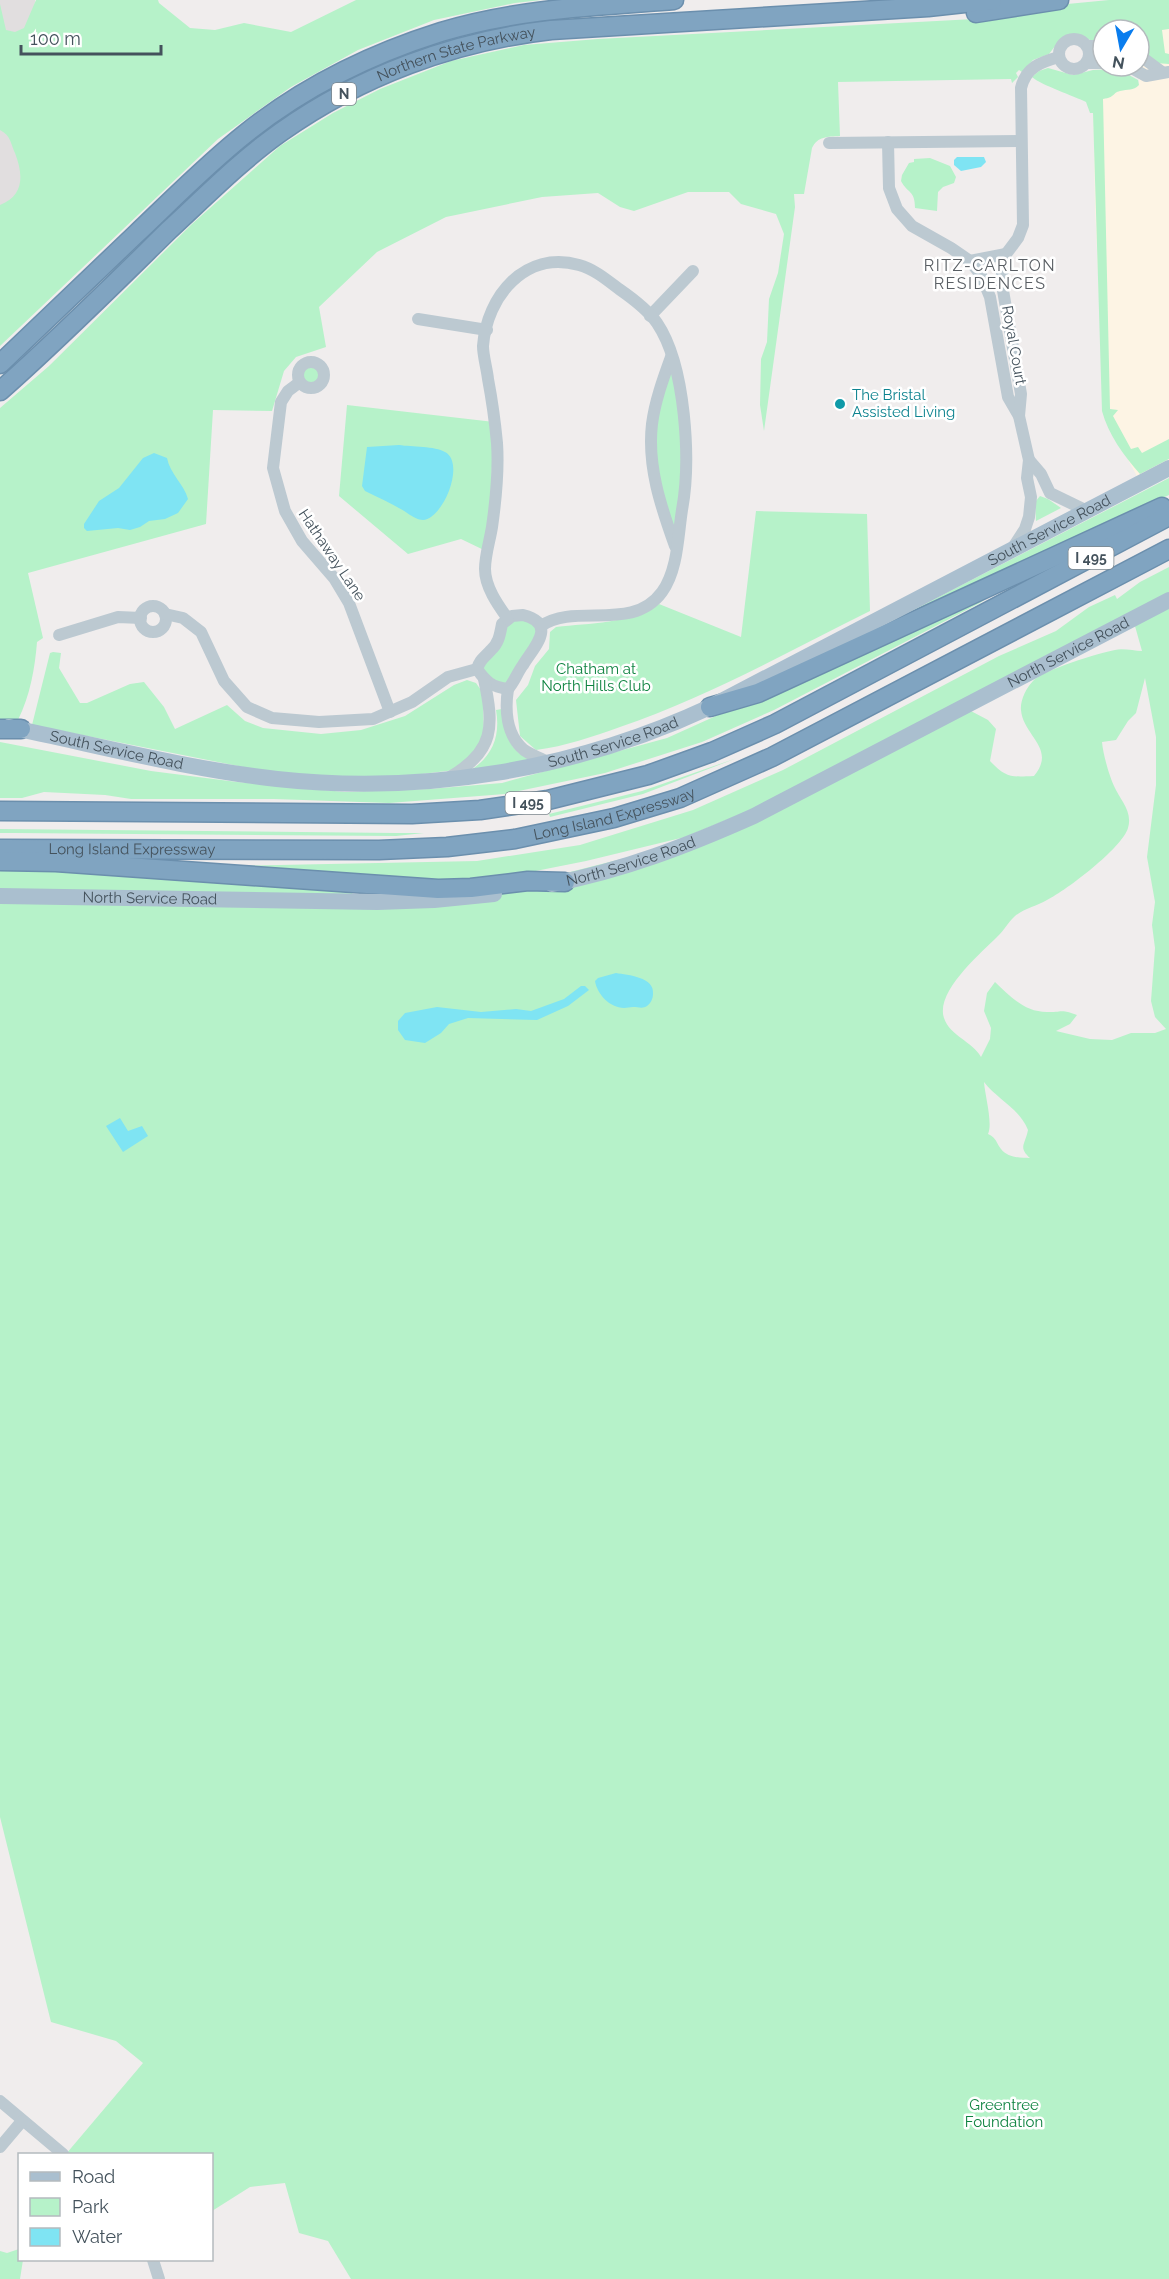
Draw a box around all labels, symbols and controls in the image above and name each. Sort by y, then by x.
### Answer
scale bar [21,18,160,56]
north arrow [1091,18,1151,78]
street label: Northern State Parkway [374,23,537,85]
text: 100 m [30,28,81,49]
text: N [1111,52,1126,73]
road number: N [332,83,356,105]
district label: RITZ-CARLTON RESIDENCES [924,256,1056,293]
street label: Royal Court [998,304,1030,386]
place label: The Bristal Assisted Living [852,386,955,421]
marker: The Bristal Assisted Living [833,397,847,411]
street label: South Service Road [985,491,1114,570]
street label: Hathaway Lane [295,506,369,604]
road number: I 495 [1068,547,1114,569]
street label: North Service Road [1004,613,1132,691]
park label: Chatham at North Hills Club [541,660,651,695]
street label: South Service Road [546,713,681,771]
street label: South Service Road [48,727,185,773]
street label: Long Island Expressway [532,783,698,844]
road number: I 495 [506,792,550,814]
street label: North Service Road [564,833,698,890]
street label: Long Island Expressway [49,840,215,859]
street label: North Service Road [83,888,217,908]
park label: Greentree Foundation [965,2096,1043,2131]
legend [18,2153,213,2261]
text: Road [72,2166,115,2187]
text: Park [72,2196,109,2217]
text: Water [72,2226,123,2247]

